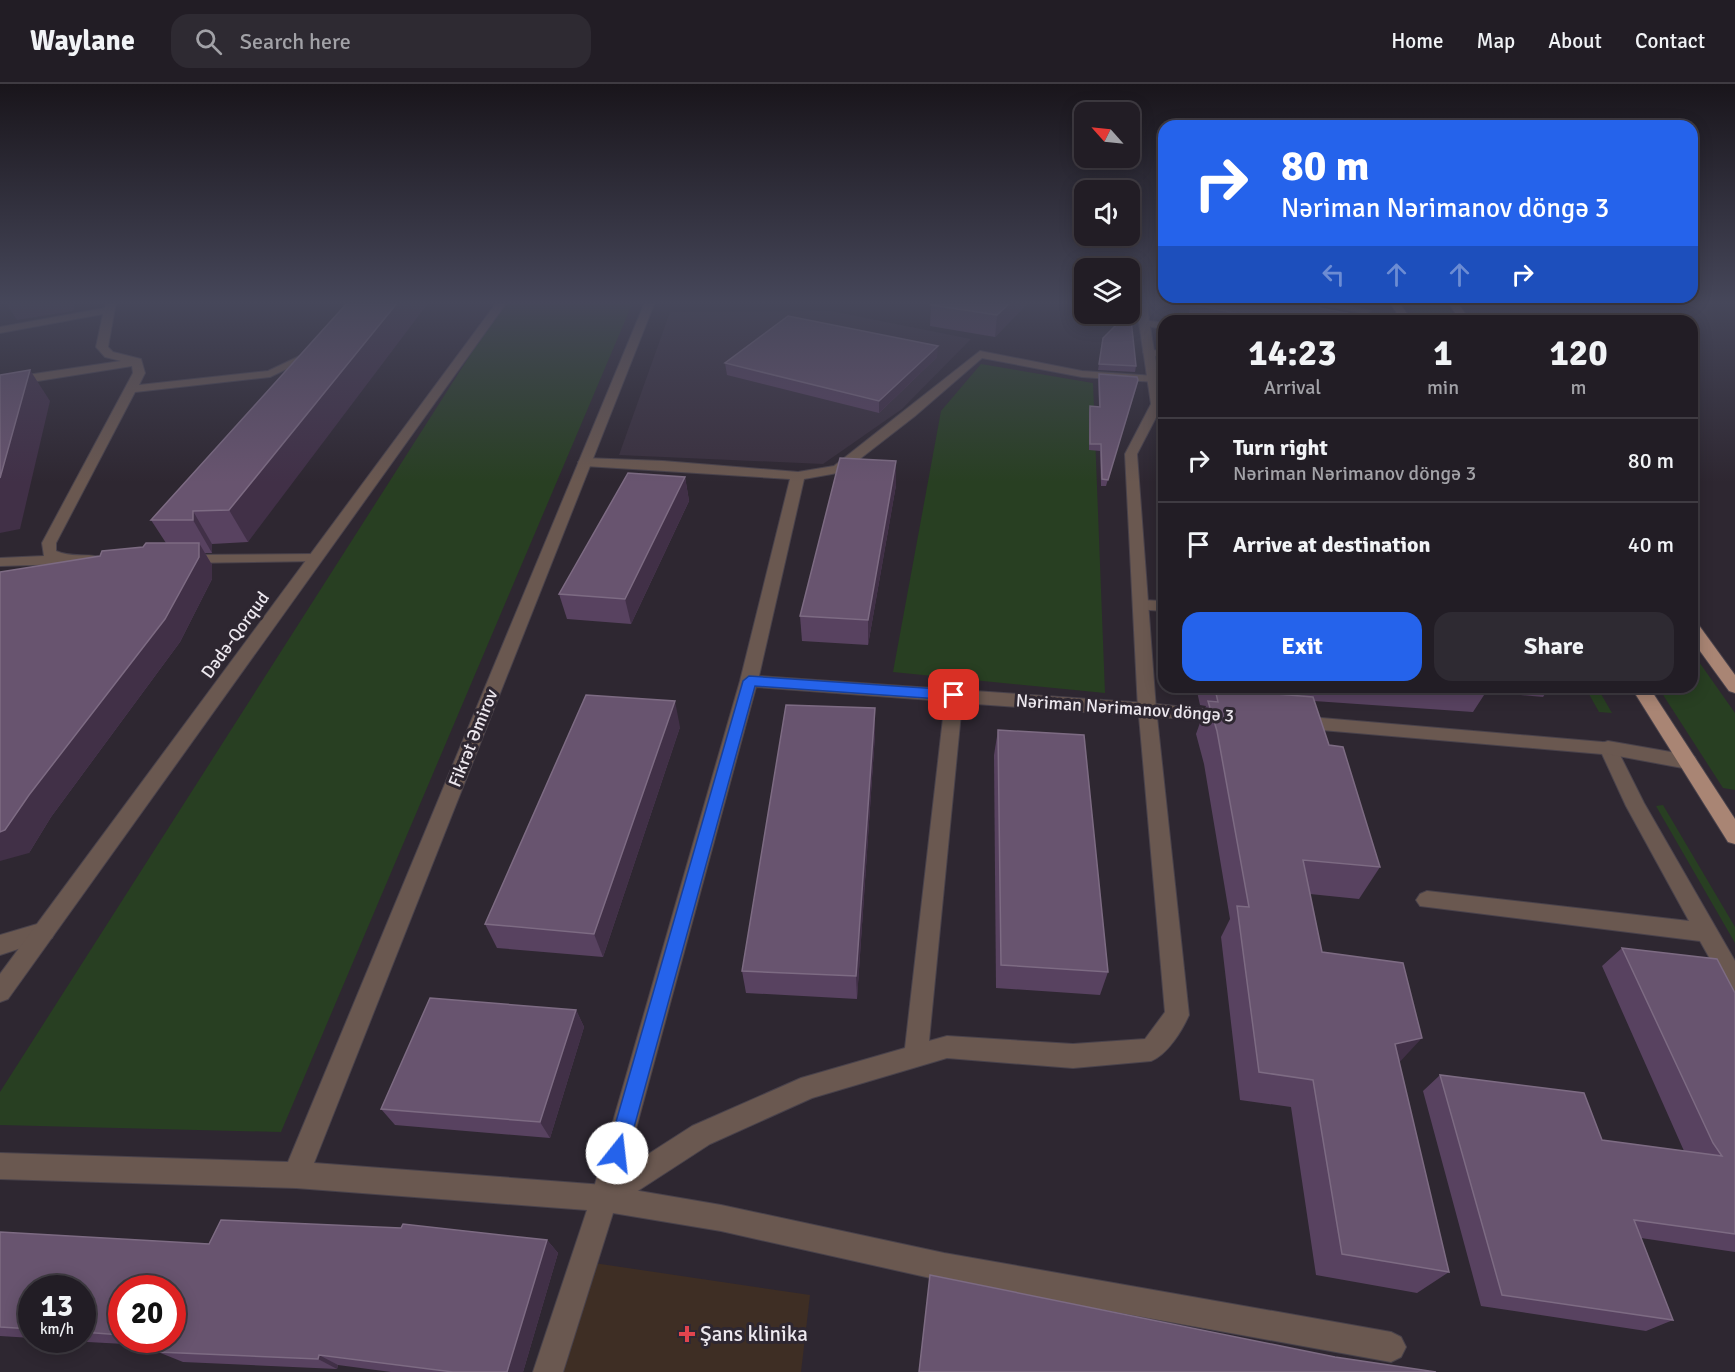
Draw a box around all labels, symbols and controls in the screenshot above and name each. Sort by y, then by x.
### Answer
search box [171,14,591,68]
text: Waylane [30,24,135,58]
icon: search [192,25,225,58]
text: Search here [240,28,351,55]
text: Home [1391,28,1444,54]
text: Map [1477,28,1515,54]
text: About [1548,28,1602,54]
text: Contact [1635,28,1705,54]
north arrow [1074,102,1140,168]
map controls [1074,102,1140,324]
text: 80 m [1281,141,1370,192]
icon: right [1182,144,1260,222]
button: sound [1074,180,1140,246]
text: Nəriman Nərimanov döngə 3 [1281,192,1609,225]
button: layers [1074,258,1140,324]
icon: left [1317,258,1350,291]
icon: ahead [1380,258,1413,291]
icon: ahead [1443,258,1476,291]
icon: right [1506,258,1539,291]
text: 14:23 [1248,331,1337,376]
text: 1 [1433,331,1453,376]
text: 120 [1549,331,1608,376]
text: Arrival [1264,375,1321,400]
text: min [1427,375,1459,400]
text: m [1571,375,1587,400]
text: Turn right [1233,434,1328,461]
icon: right [1182,444,1215,477]
text: 80 m [1628,447,1674,474]
text: Nəriman Nərimanov döngə 3 [1233,461,1476,486]
icon: arrive [1182,528,1215,561]
text: Arrive at destination [1233,531,1430,558]
text: 40 m [1628,531,1674,558]
street label: Dədə-Qorqud [196,587,274,683]
button: Exit [1182,612,1422,681]
button: Share [1434,612,1674,681]
pin [928,669,979,720]
icon: arrive [937,678,970,711]
street label: Fikrət Əmirov [443,685,503,790]
street label: Nəriman Nərimanov döngə 3 [1015,689,1235,727]
position arrow [585,1121,649,1185]
speed limit sign: 20 [108,1275,186,1353]
text: 13 [41,1288,73,1325]
text: km/h [40,1320,74,1338]
place label: Şans klinika [700,1321,808,1347]
marker: Şans klinika [678,1325,696,1343]

